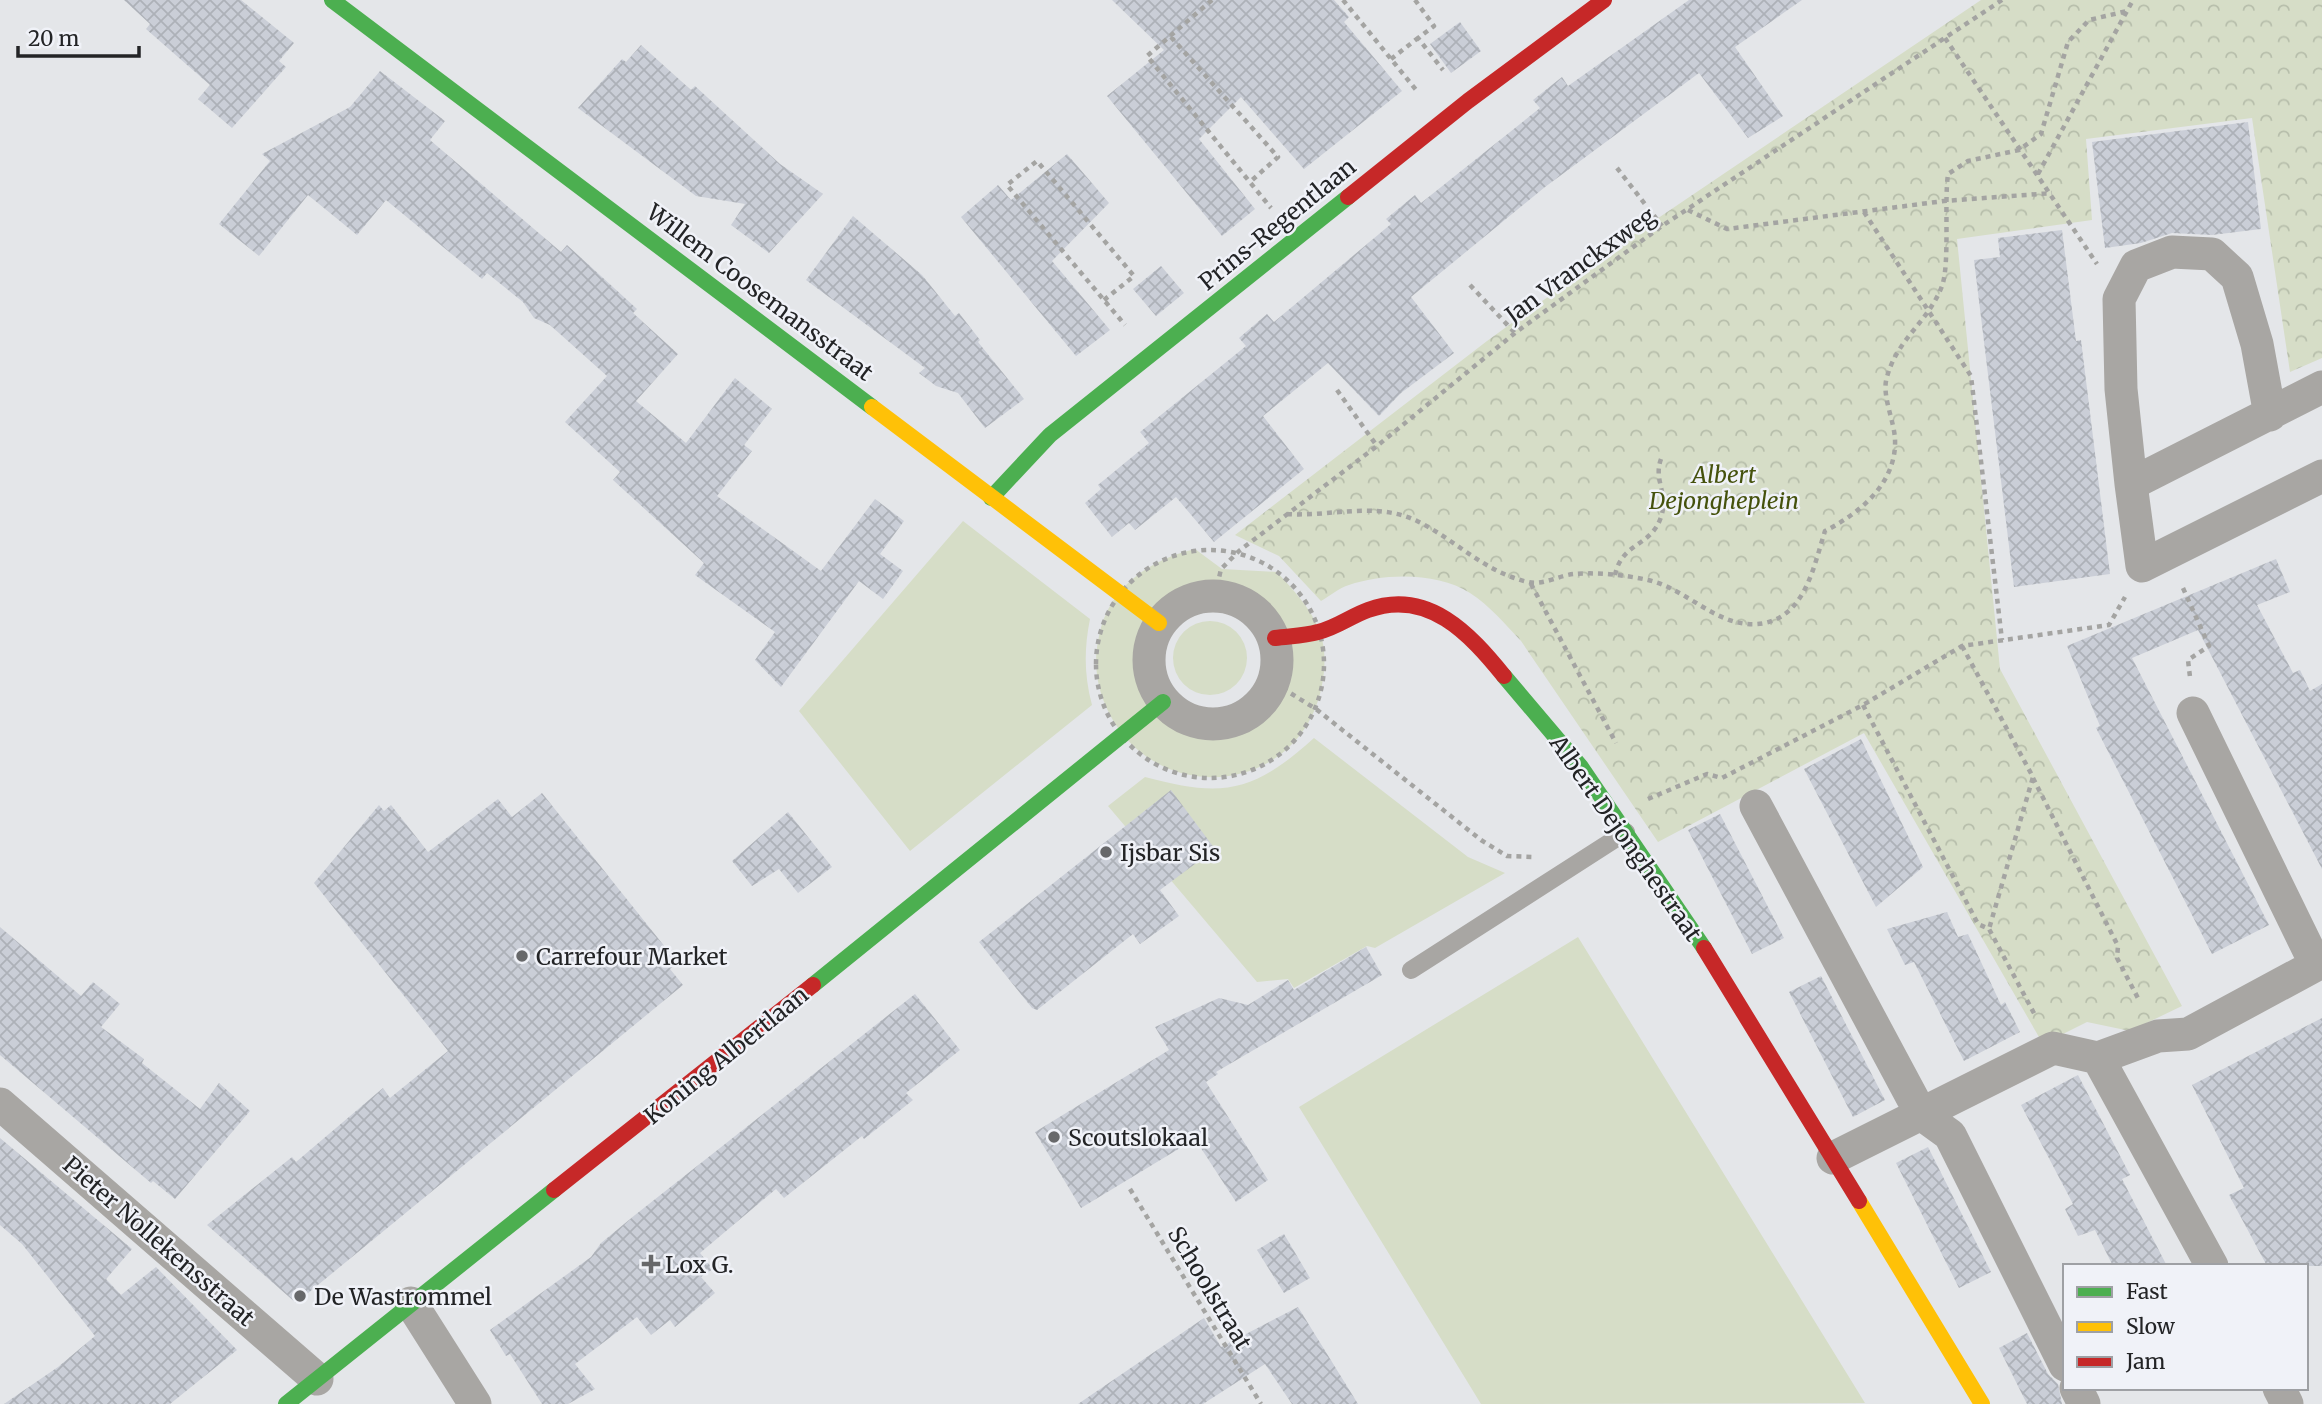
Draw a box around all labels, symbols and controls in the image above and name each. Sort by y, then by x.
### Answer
scale bar [18,14,138,58]
text: 20 m [28,25,80,52]
street label: Prins-Regentlaan [1193,152,1361,296]
street label: Willem Coosemansstraat [640,197,879,387]
street label: Jan Vranckxweg [1498,201,1661,330]
park label: Albert Dejongheplein [1648,460,1799,515]
street label: Albert Dejonghestraat [1543,729,1708,947]
place label: Ijsbar Sis [1120,838,1220,867]
marker: Ijsbar Sis [1098,844,1114,860]
place label: Carrefour Market [536,942,728,971]
marker: Carrefour Market [514,948,530,964]
street label: Koning Albertlaan [638,980,814,1130]
place label: Scoutslokaal [1068,1123,1208,1152]
marker: Scoutslokaal [1046,1129,1062,1145]
street label: Pieter Nollekensstraat [57,1150,261,1332]
street label: Schoolstraat [1162,1221,1258,1355]
place label: Lox G. [665,1250,734,1279]
marker: Lox G. [643,1256,659,1272]
legend [2063,1264,2308,1390]
text: Fast [2126,1278,2168,1305]
place label: De Wastrommel [314,1282,492,1311]
marker: De Wastrommel [292,1288,308,1304]
text: Slow [2126,1313,2175,1340]
text: Jam [2125,1348,2165,1375]

